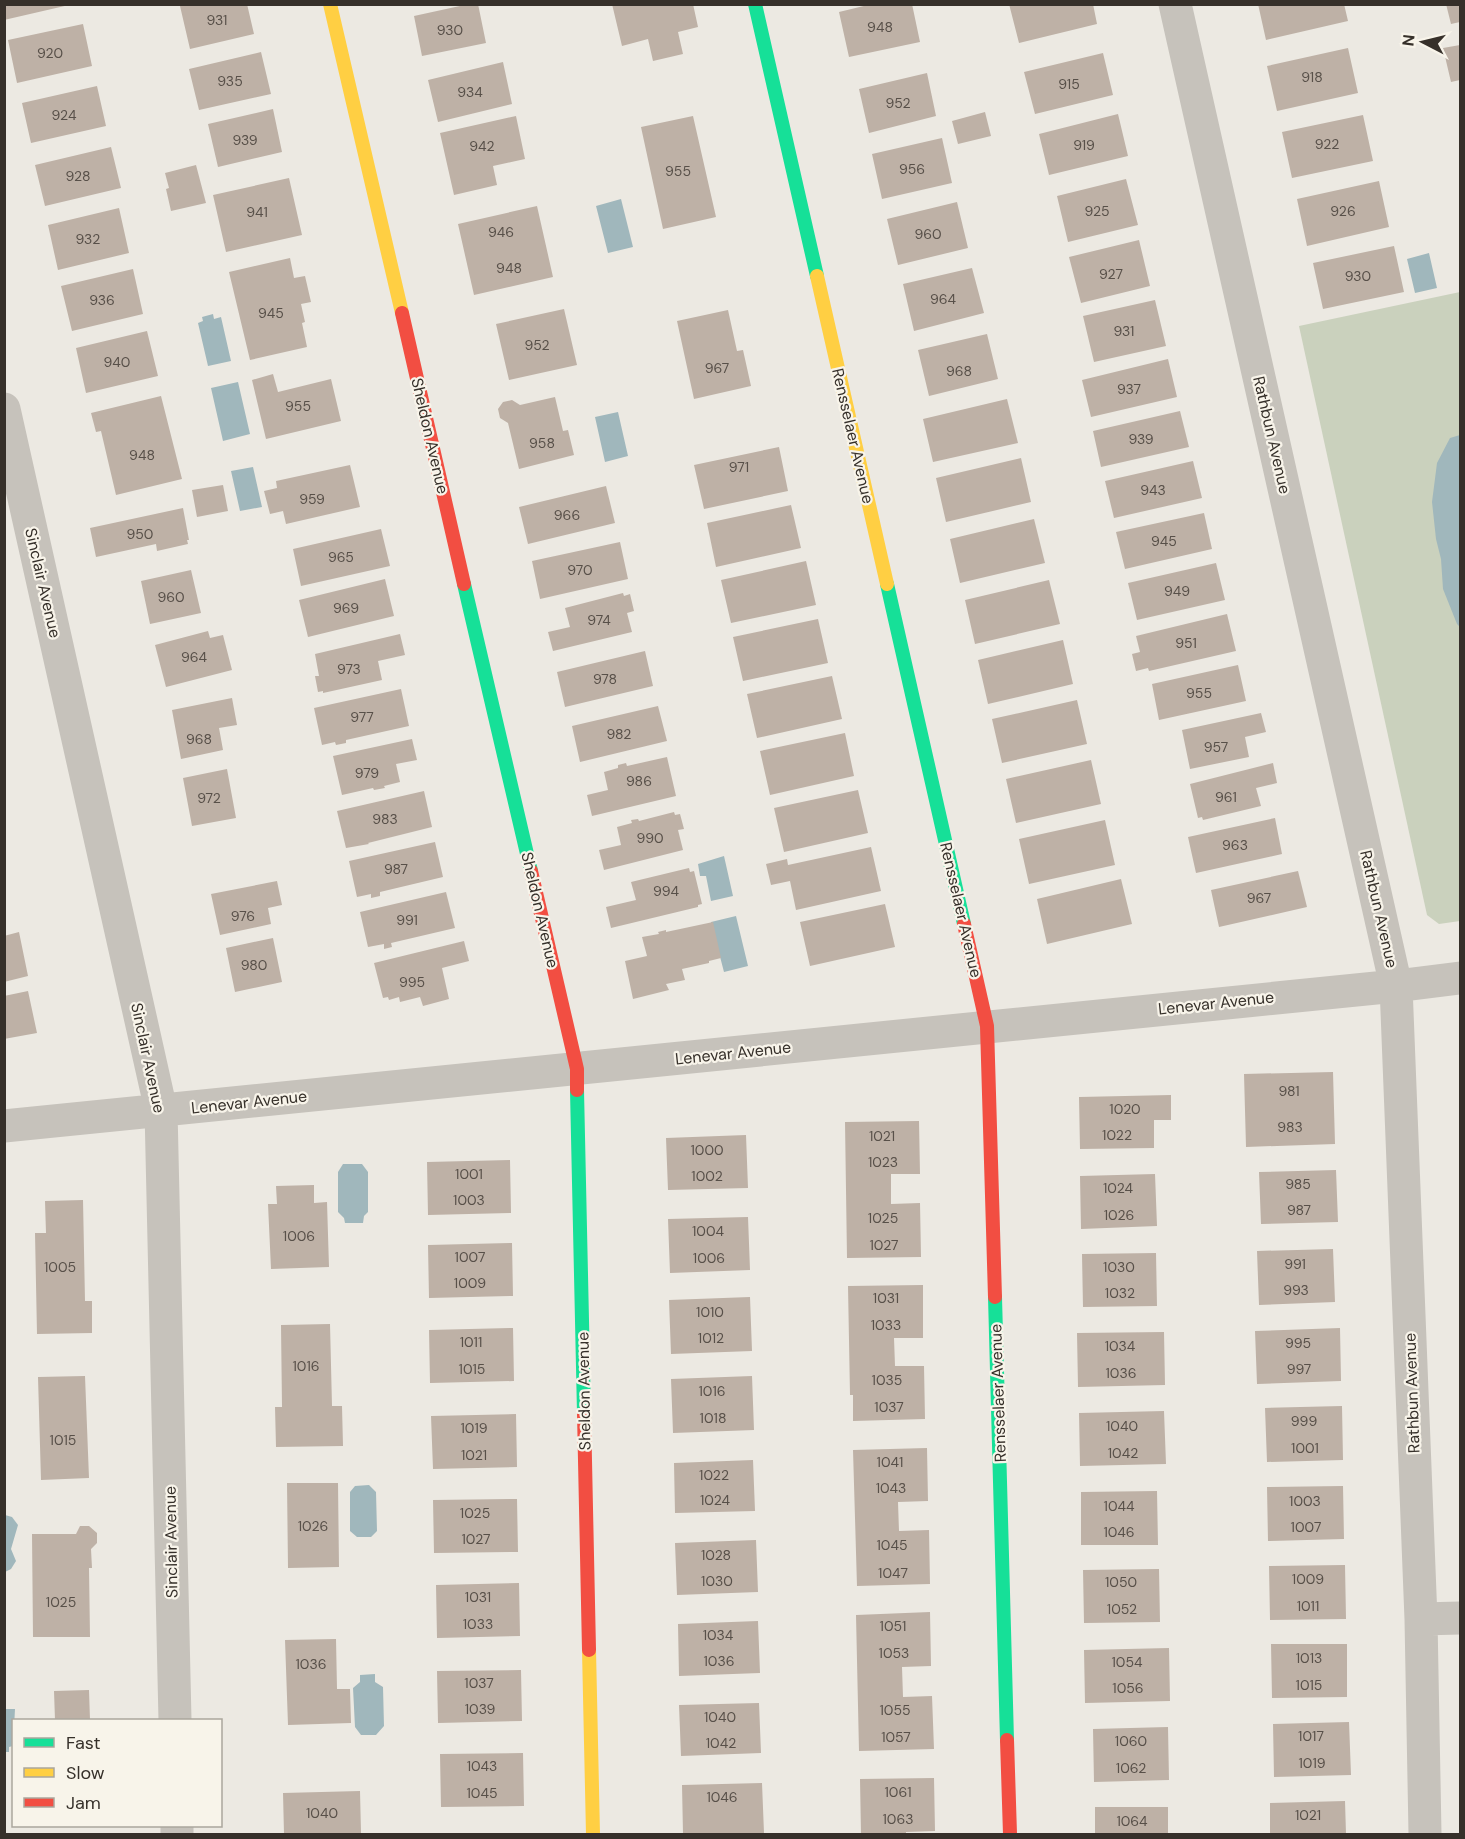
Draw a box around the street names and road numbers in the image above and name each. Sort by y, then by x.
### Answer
street label: Rensselaer Avenue [827,366,879,506]
street label: Rathbun Avenue [1248,374,1296,496]
street label: Sheldon Avenue [406,376,454,496]
street label: Sinclair Avenue [20,526,66,640]
street label: Rensselaer Avenue [935,840,987,980]
street label: Rathbun Avenue [1355,848,1403,970]
street label: Sheldon Avenue [516,850,564,970]
street label: Lenevar Avenue [1157,986,1275,1020]
street label: Sinclair Avenue [126,1001,170,1115]
street label: Lenevar Avenue [674,1036,792,1070]
street label: Lenevar Avenue [190,1085,308,1119]
street label: Rensselaer Avenue [985,1323,1011,1463]
street label: Sheldon Avenue [572,1332,596,1450]
street label: Rathbun Avenue [1399,1333,1425,1453]
street label: Sinclair Avenue [160,1486,182,1598]

